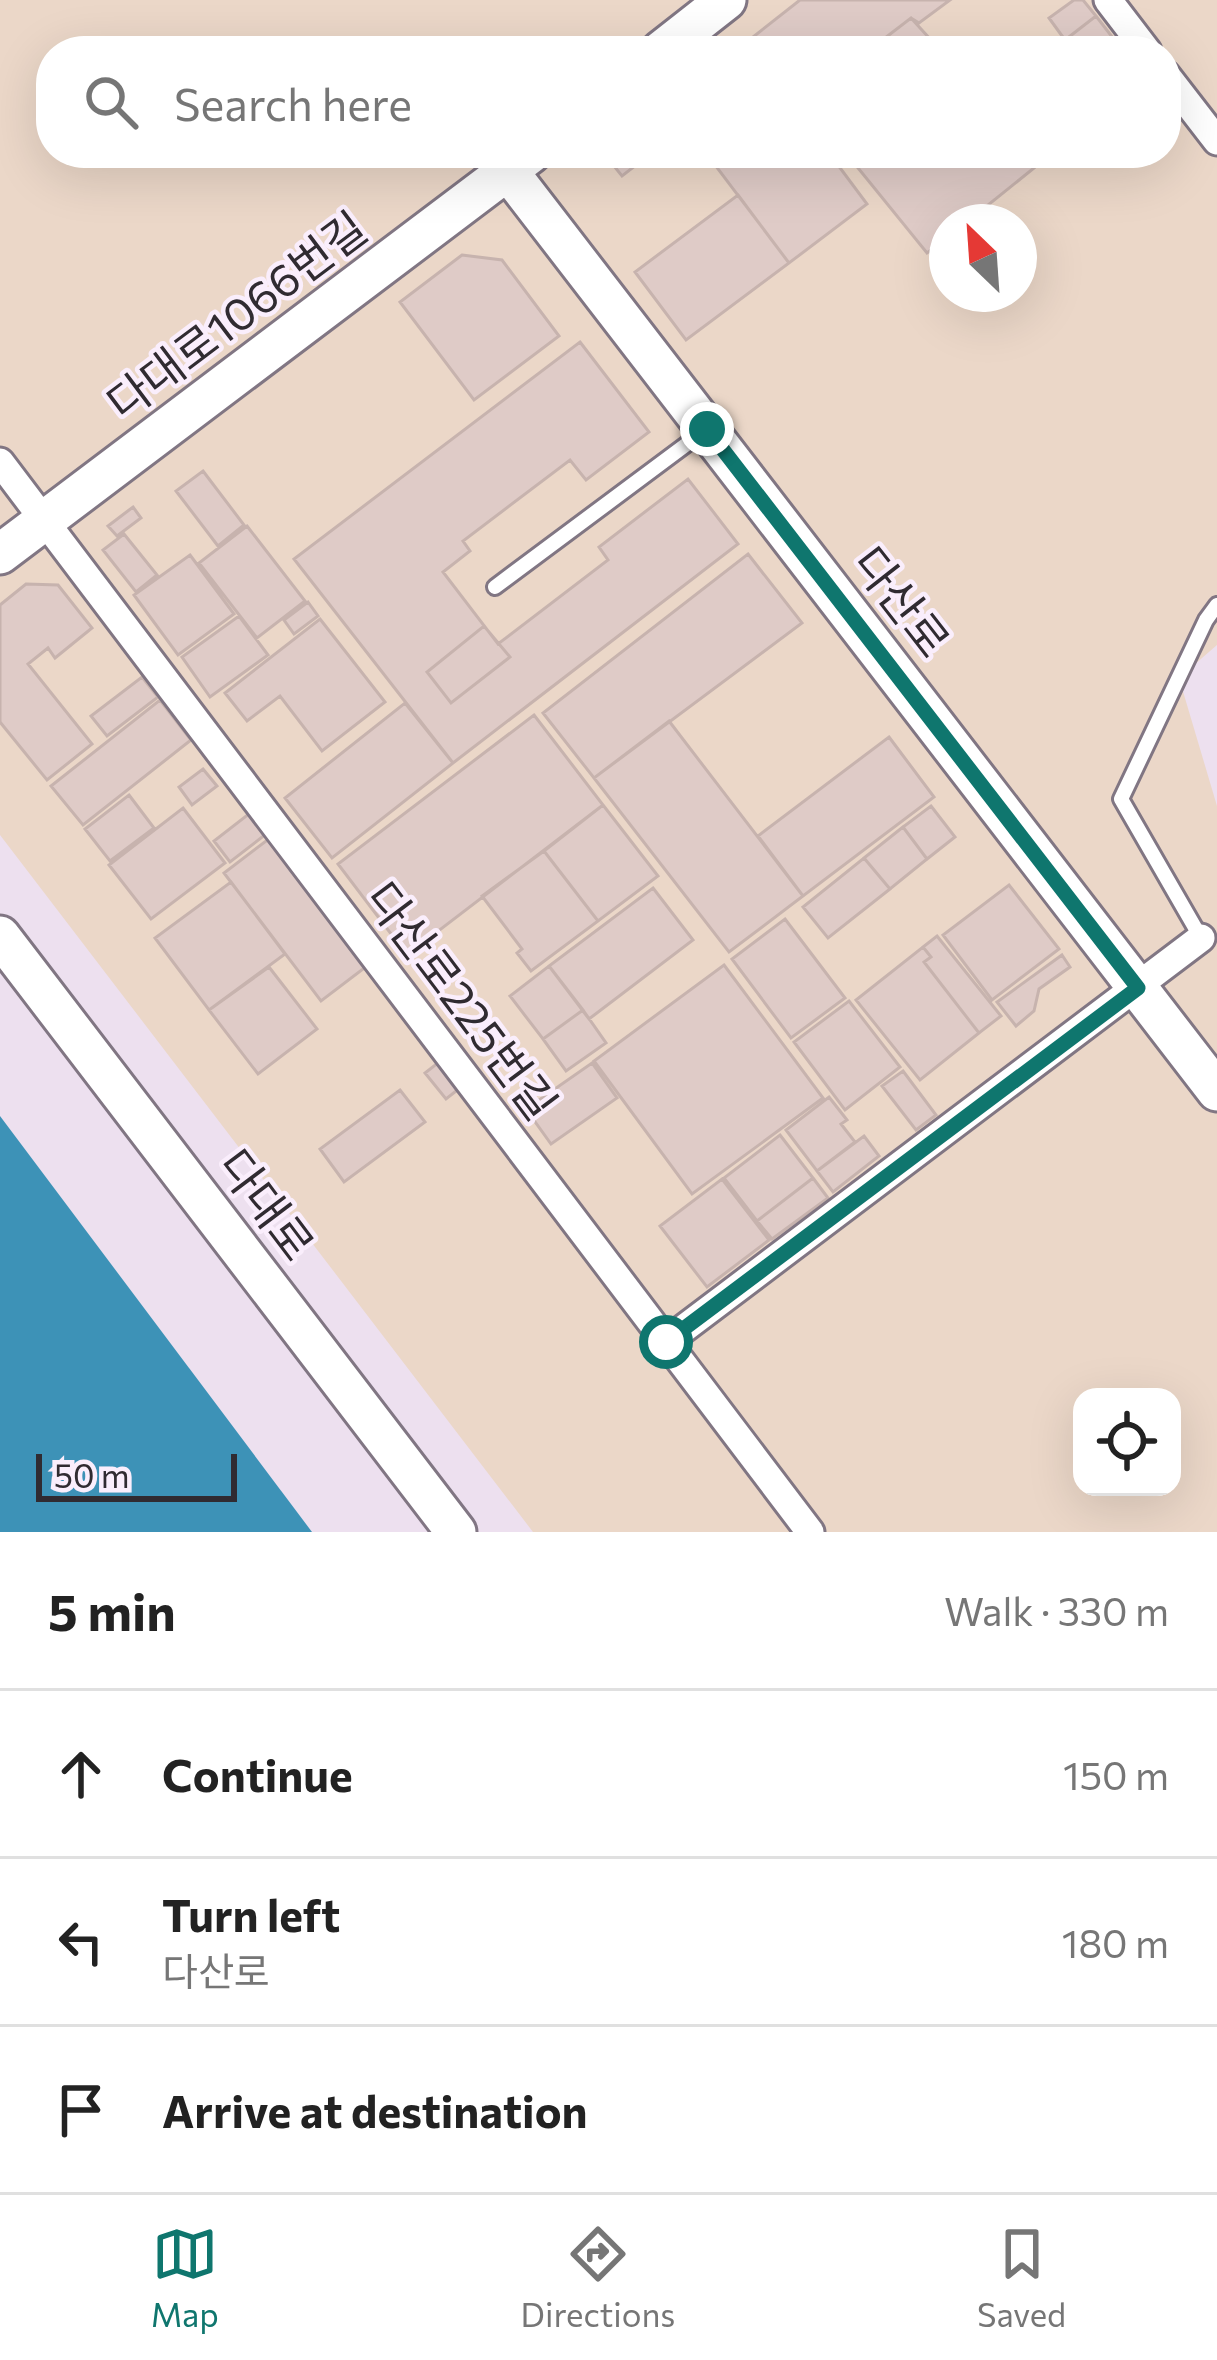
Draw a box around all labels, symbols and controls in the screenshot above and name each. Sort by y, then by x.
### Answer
search box [36,36,1181,168]
icon: search [78,69,144,135]
text: Search here [174,75,412,130]
street label: 다대로1066번길 [95,199,376,429]
north arrow [929,204,1037,312]
route end [680,402,734,456]
street label: 다산로 [843,535,963,666]
street label: 다산로225번길 [356,870,570,1129]
street label: 다대로 [209,1137,327,1270]
route start [639,1315,693,1369]
map controls [1073,1388,1181,1496]
button: locate [1073,1388,1181,1496]
scale bar [36,1448,237,1501]
text: 50 m [54,1454,130,1495]
text: 5 min [48,1579,176,1642]
text: Walk · 330 m [944,1586,1169,1634]
icon: ahead [48,1741,114,1807]
text: Continue [162,1746,353,1801]
text: 150 m [1063,1750,1169,1798]
text: Turn left [162,1886,340,1941]
icon: left [48,1909,114,1975]
text: 180 m [1062,1918,1169,1966]
text: 다산로 [162,1946,270,1994]
icon: arrive [48,2077,114,2143]
text: Arrive at destination [162,2082,588,2137]
tab: Map [151,2221,219,2334]
tab: Directions [521,2221,675,2334]
tab: Saved [977,2221,1066,2334]

